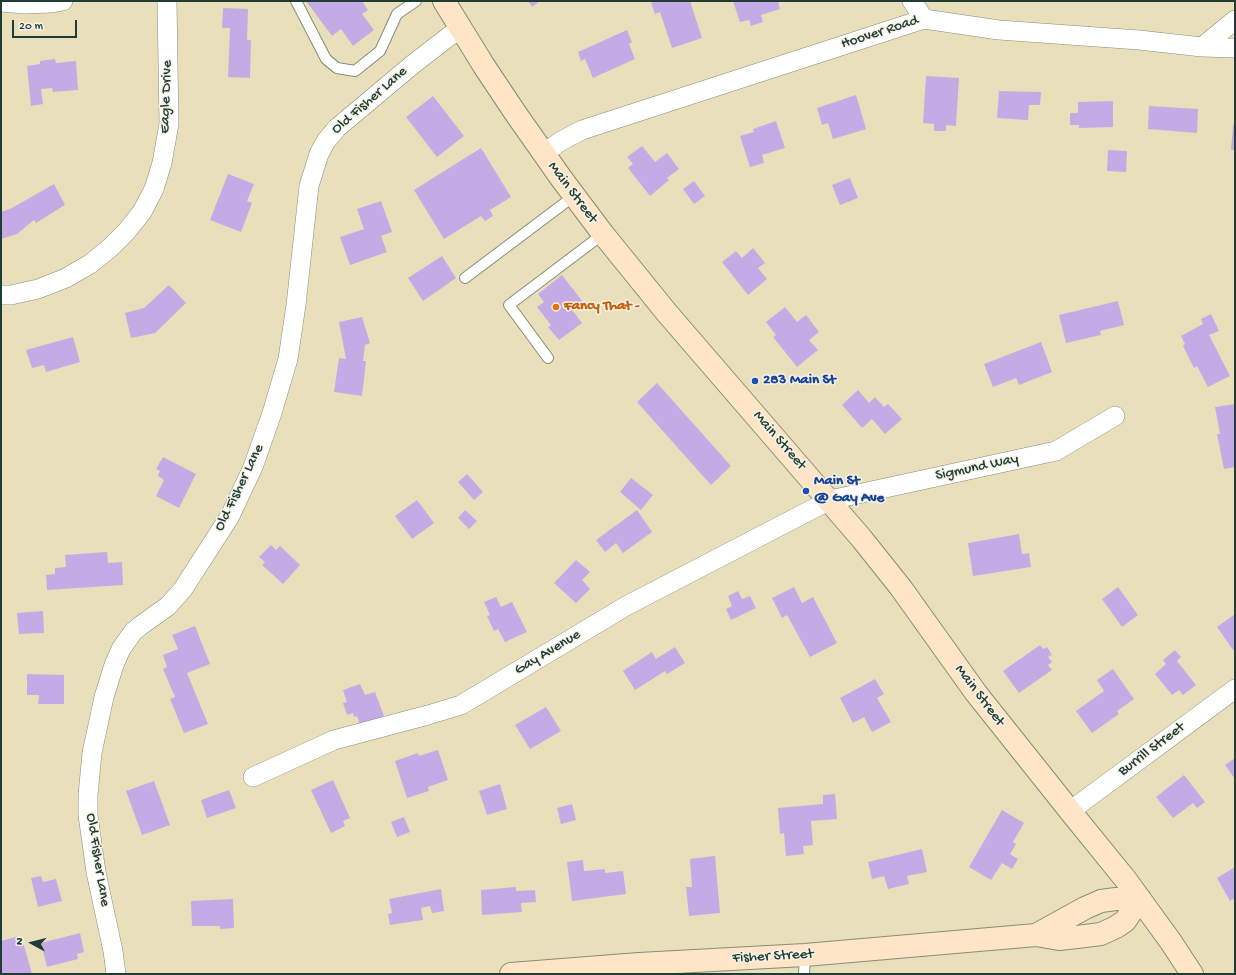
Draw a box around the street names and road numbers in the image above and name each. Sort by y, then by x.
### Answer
street label: Hoover Road [839,12,921,54]
street label: Eagle Drive [157,60,177,134]
street label: Old Fisher Lane [328,63,412,139]
street label: Main Street [543,159,601,227]
street label: Main Street [748,408,810,474]
street label: Old Fisher Lane [211,442,269,534]
street label: Sigmund Way [934,450,1020,486]
street label: Gay Avenue [512,626,584,680]
street label: Main Street [950,662,1008,730]
street label: Burrill Street [1115,719,1189,781]
street label: Old Fisher Lane [81,812,113,908]
street label: Fisher Street [732,946,814,968]

